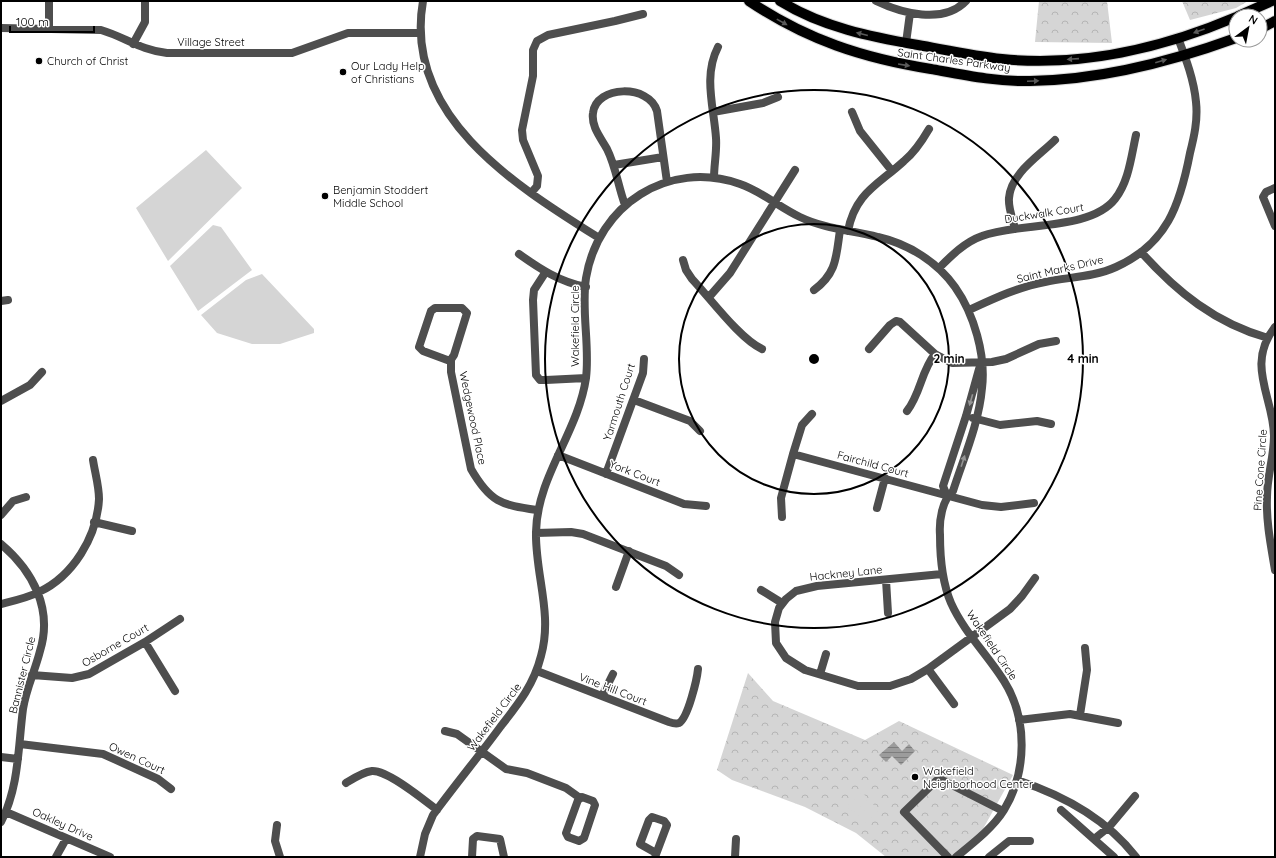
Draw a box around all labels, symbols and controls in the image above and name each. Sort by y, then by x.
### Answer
scale bar [10,8,94,34]
north arrow [1228,8,1268,48]
text: N [1246,11,1260,28]
text: 100 m [16,14,49,29]
one-way arrow [776,18,788,25]
one-way arrow [1193,28,1205,34]
one-way arrow [855,30,868,36]
street label: Village Street [177,35,245,49]
street label: Saint Charles Parkway [897,45,1011,75]
place label: Church of Christ [47,54,128,68]
marker: Church of Christ [34,56,44,66]
one-way arrow [1066,56,1079,62]
one-way arrow [1155,58,1167,64]
place label: Our Lady Help of Christians [351,59,425,86]
one-way arrow [898,62,910,68]
marker: Our Lady Help of Christians [338,67,348,77]
one-way arrow [1027,78,1040,84]
place label: Benjamin Stoddert Middle School [333,183,428,210]
marker: Benjamin Stoddert Middle School [320,191,330,201]
street label: Duckwalk Court [1003,200,1085,226]
street label: Saint Marks Drive [1015,252,1105,286]
street label: Wakefield Circle [568,285,582,367]
text: 2 min [933,351,965,366]
text: 4 min [1067,351,1099,366]
centre of rings [807,352,821,366]
street label: Yarmouth Court [600,361,638,443]
street label: Wedgewood Place [456,370,490,466]
one-way arrow [968,394,974,406]
street label: Pine Cone Circle [1250,429,1270,511]
street label: Fairchild Court [836,448,911,480]
one-way arrow [960,455,966,467]
street label: York Court [608,457,663,489]
street label: Hackney Lane [809,562,883,584]
street label: Wakefield Circle [963,607,1021,683]
street label: Osborne Court [79,620,151,670]
street label: Bannister Circle [6,635,38,715]
street label: Vine Hill Court [577,670,649,708]
street label: Wakefield Circle [464,680,524,754]
street label: Owen Court [107,739,168,777]
place label: Wakefield Neighborhood Center [923,764,1034,791]
marker: Wakefield Neighborhood Center [910,772,920,782]
street label: Oakley Drive [30,804,96,844]

